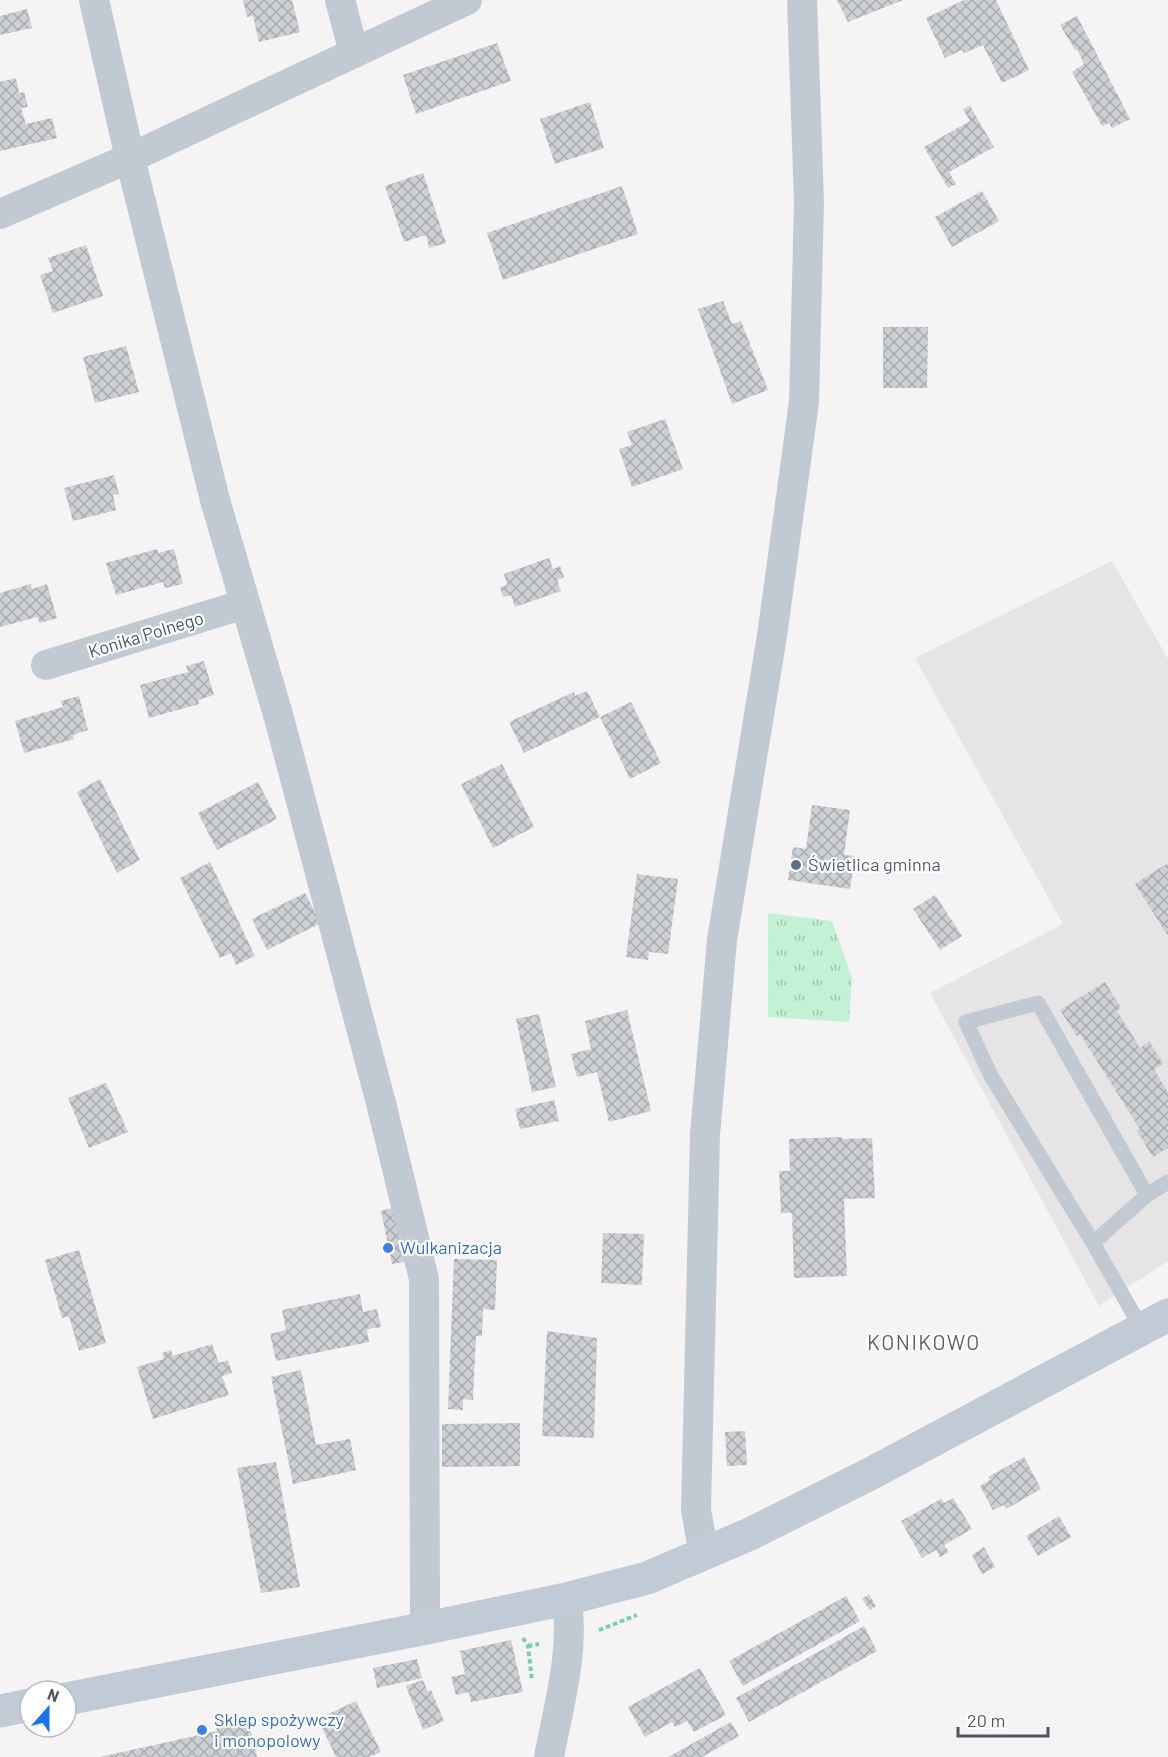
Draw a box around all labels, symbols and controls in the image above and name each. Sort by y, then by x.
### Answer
street label: Konika Polnego [85,606,206,662]
place label: Świetlica gminna [808,853,941,875]
marker: Świetlica gminna [789,858,803,872]
place label: Wulkanizacja [400,1236,502,1258]
marker: Wulkanizacja [381,1241,395,1255]
district label: KONIKOWO [867,1329,981,1354]
north arrow [18,1679,78,1739]
text: N [45,1684,62,1705]
scale bar [958,1700,1048,1738]
place label: Sklep spożywczy i monopolowy [214,1708,344,1751]
text: 20 m [967,1709,1005,1731]
marker: Sklep spożywczy i monopolowy [195,1723,209,1737]

